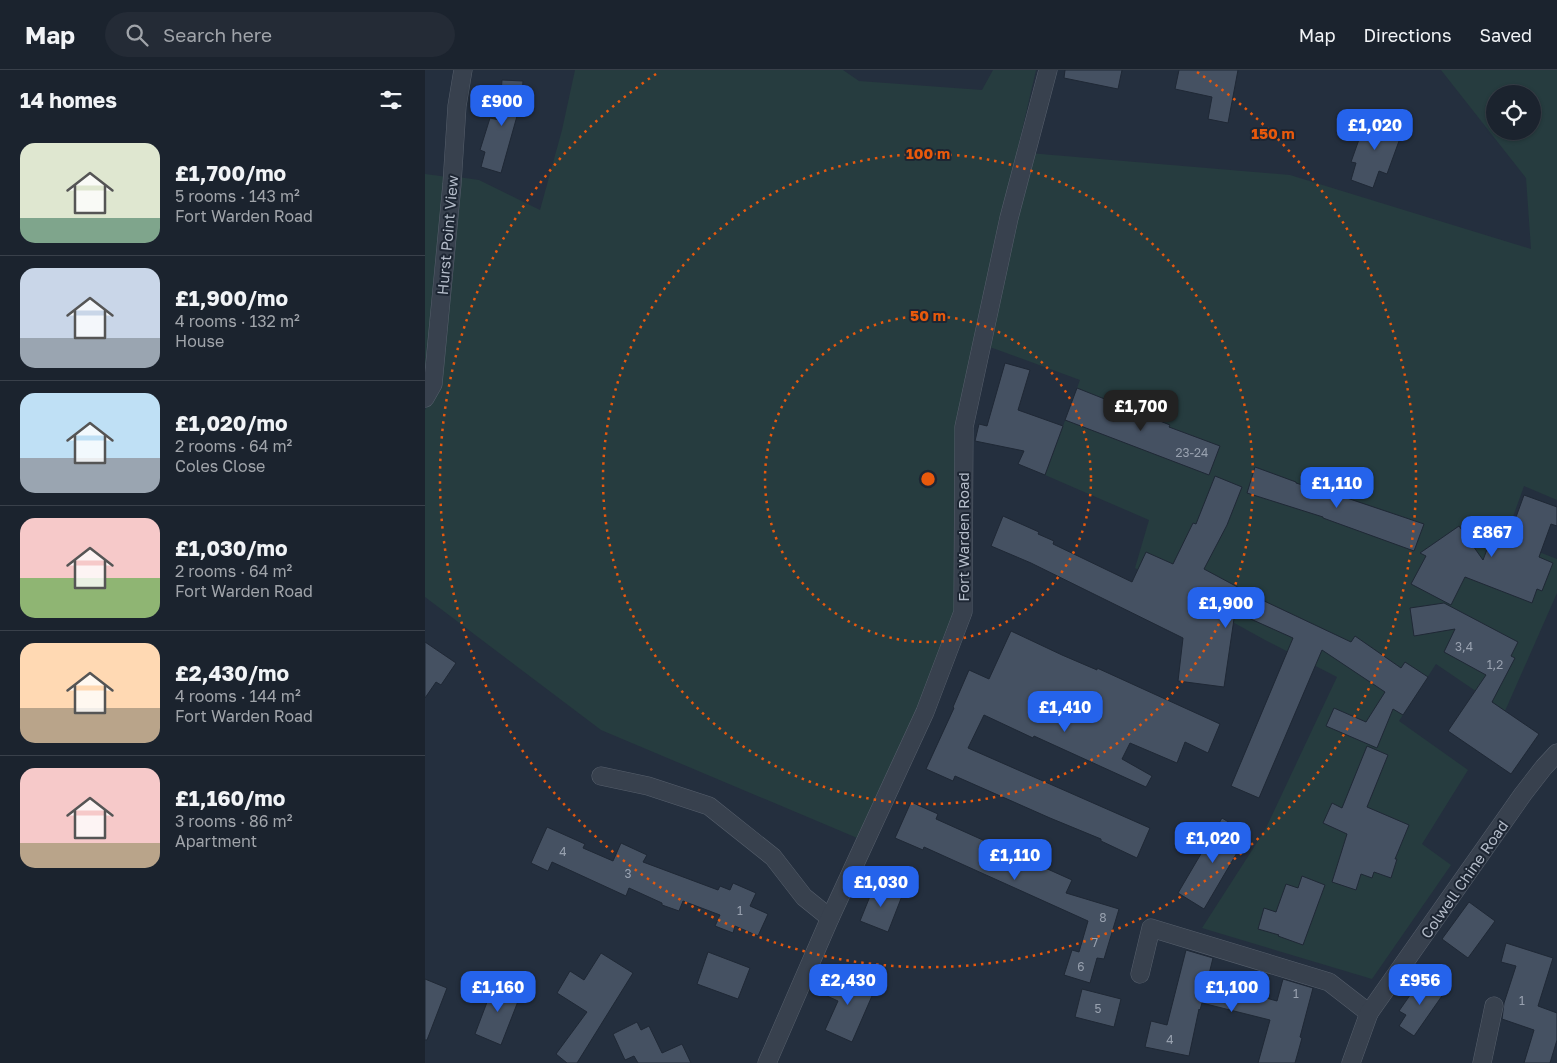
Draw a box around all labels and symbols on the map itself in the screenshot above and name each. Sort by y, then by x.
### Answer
pin: £900 [472,85,532,127]
pin: £1,020 [1334,108,1416,151]
text: 150 m [1251,124,1295,142]
text: 100 m [906,144,950,162]
street label: Hurst Point View [433,174,461,296]
text: 50 m [910,306,946,324]
pin: £1,700 [1100,390,1182,432]
house number: 23-24 [1176,445,1208,460]
pin: £1,110 [1296,466,1378,509]
centre of rings [919,470,937,488]
street label: Fort Warden Road [954,472,972,602]
pin: £867 [1462,516,1522,558]
pin: £1,900 [1185,586,1267,629]
house number: 3,4 [1455,639,1473,654]
house number: 1,2 [1487,657,1503,672]
pin: £1,410 [1024,690,1106,733]
street label: Colwell Chine Road [1417,817,1511,941]
pin: £1,020 [1172,822,1254,864]
pin: £1,110 [974,838,1056,881]
house number: 4 [559,844,567,859]
house number: 3 [624,866,632,881]
pin: £1,030 [840,866,922,908]
house number: 1 [737,903,743,918]
house number: 8 [1099,910,1107,925]
house number: 7 [1092,935,1098,950]
house number: 6 [1077,959,1085,974]
pin: £2,430 [807,964,889,1006]
pin: £956 [1390,964,1450,1006]
pin: £1,160 [457,970,539,1013]
pin: £1,100 [1191,970,1273,1013]
house number: 1 [1293,986,1299,1001]
house number: 1 [1519,993,1525,1008]
house number: 5 [1095,1001,1102,1016]
house number: 4 [1166,1032,1174,1047]

